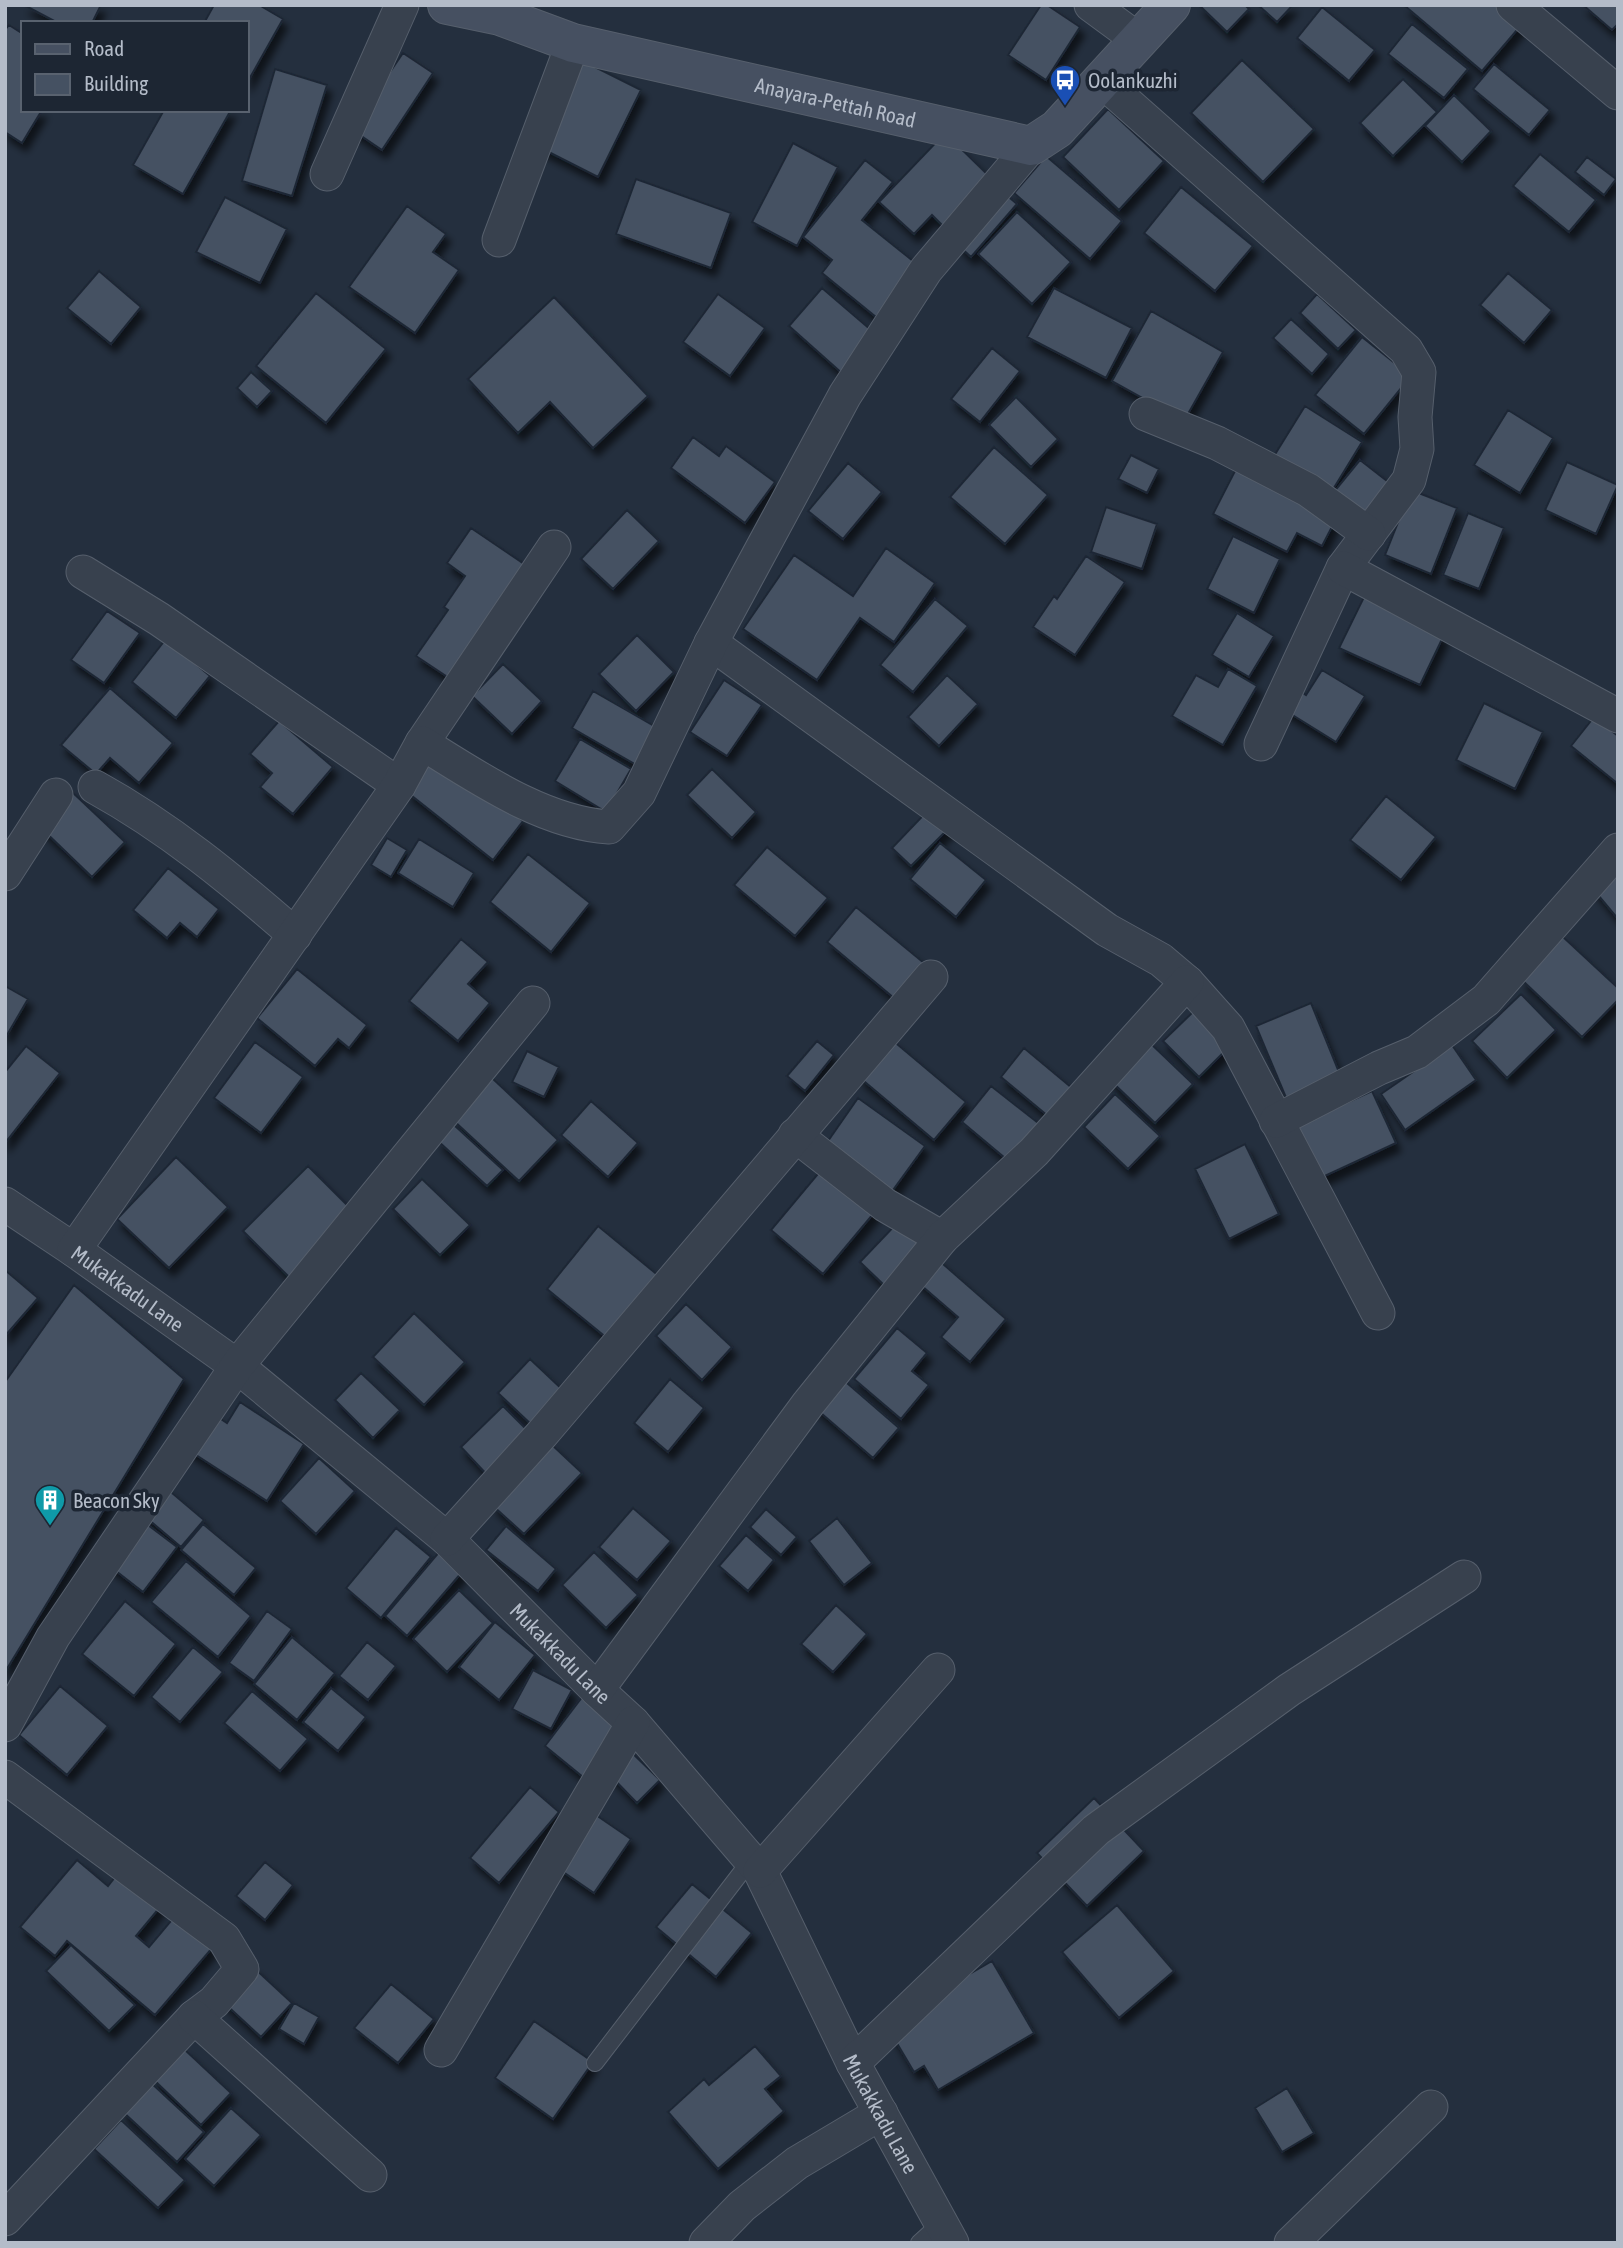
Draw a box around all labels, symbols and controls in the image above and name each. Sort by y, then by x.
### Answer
legend [21,21,248,112]
text: Road [84,36,124,60]
bus stop icon: Oolankuzhi [1048,63,1082,107]
place label: Oolankuzhi [1088,68,1178,92]
text: Building [84,71,148,95]
street label: Anayara-Pettah Road [753,72,918,132]
street label: Mukakkadu Lane [67,1240,189,1336]
building icon: Beacon Sky [33,1483,67,1527]
place label: Beacon Sky [73,1488,160,1512]
street label: Mukakkadu Lane [505,1598,616,1708]
street label: Mukakkadu Lane [839,2050,923,2177]

